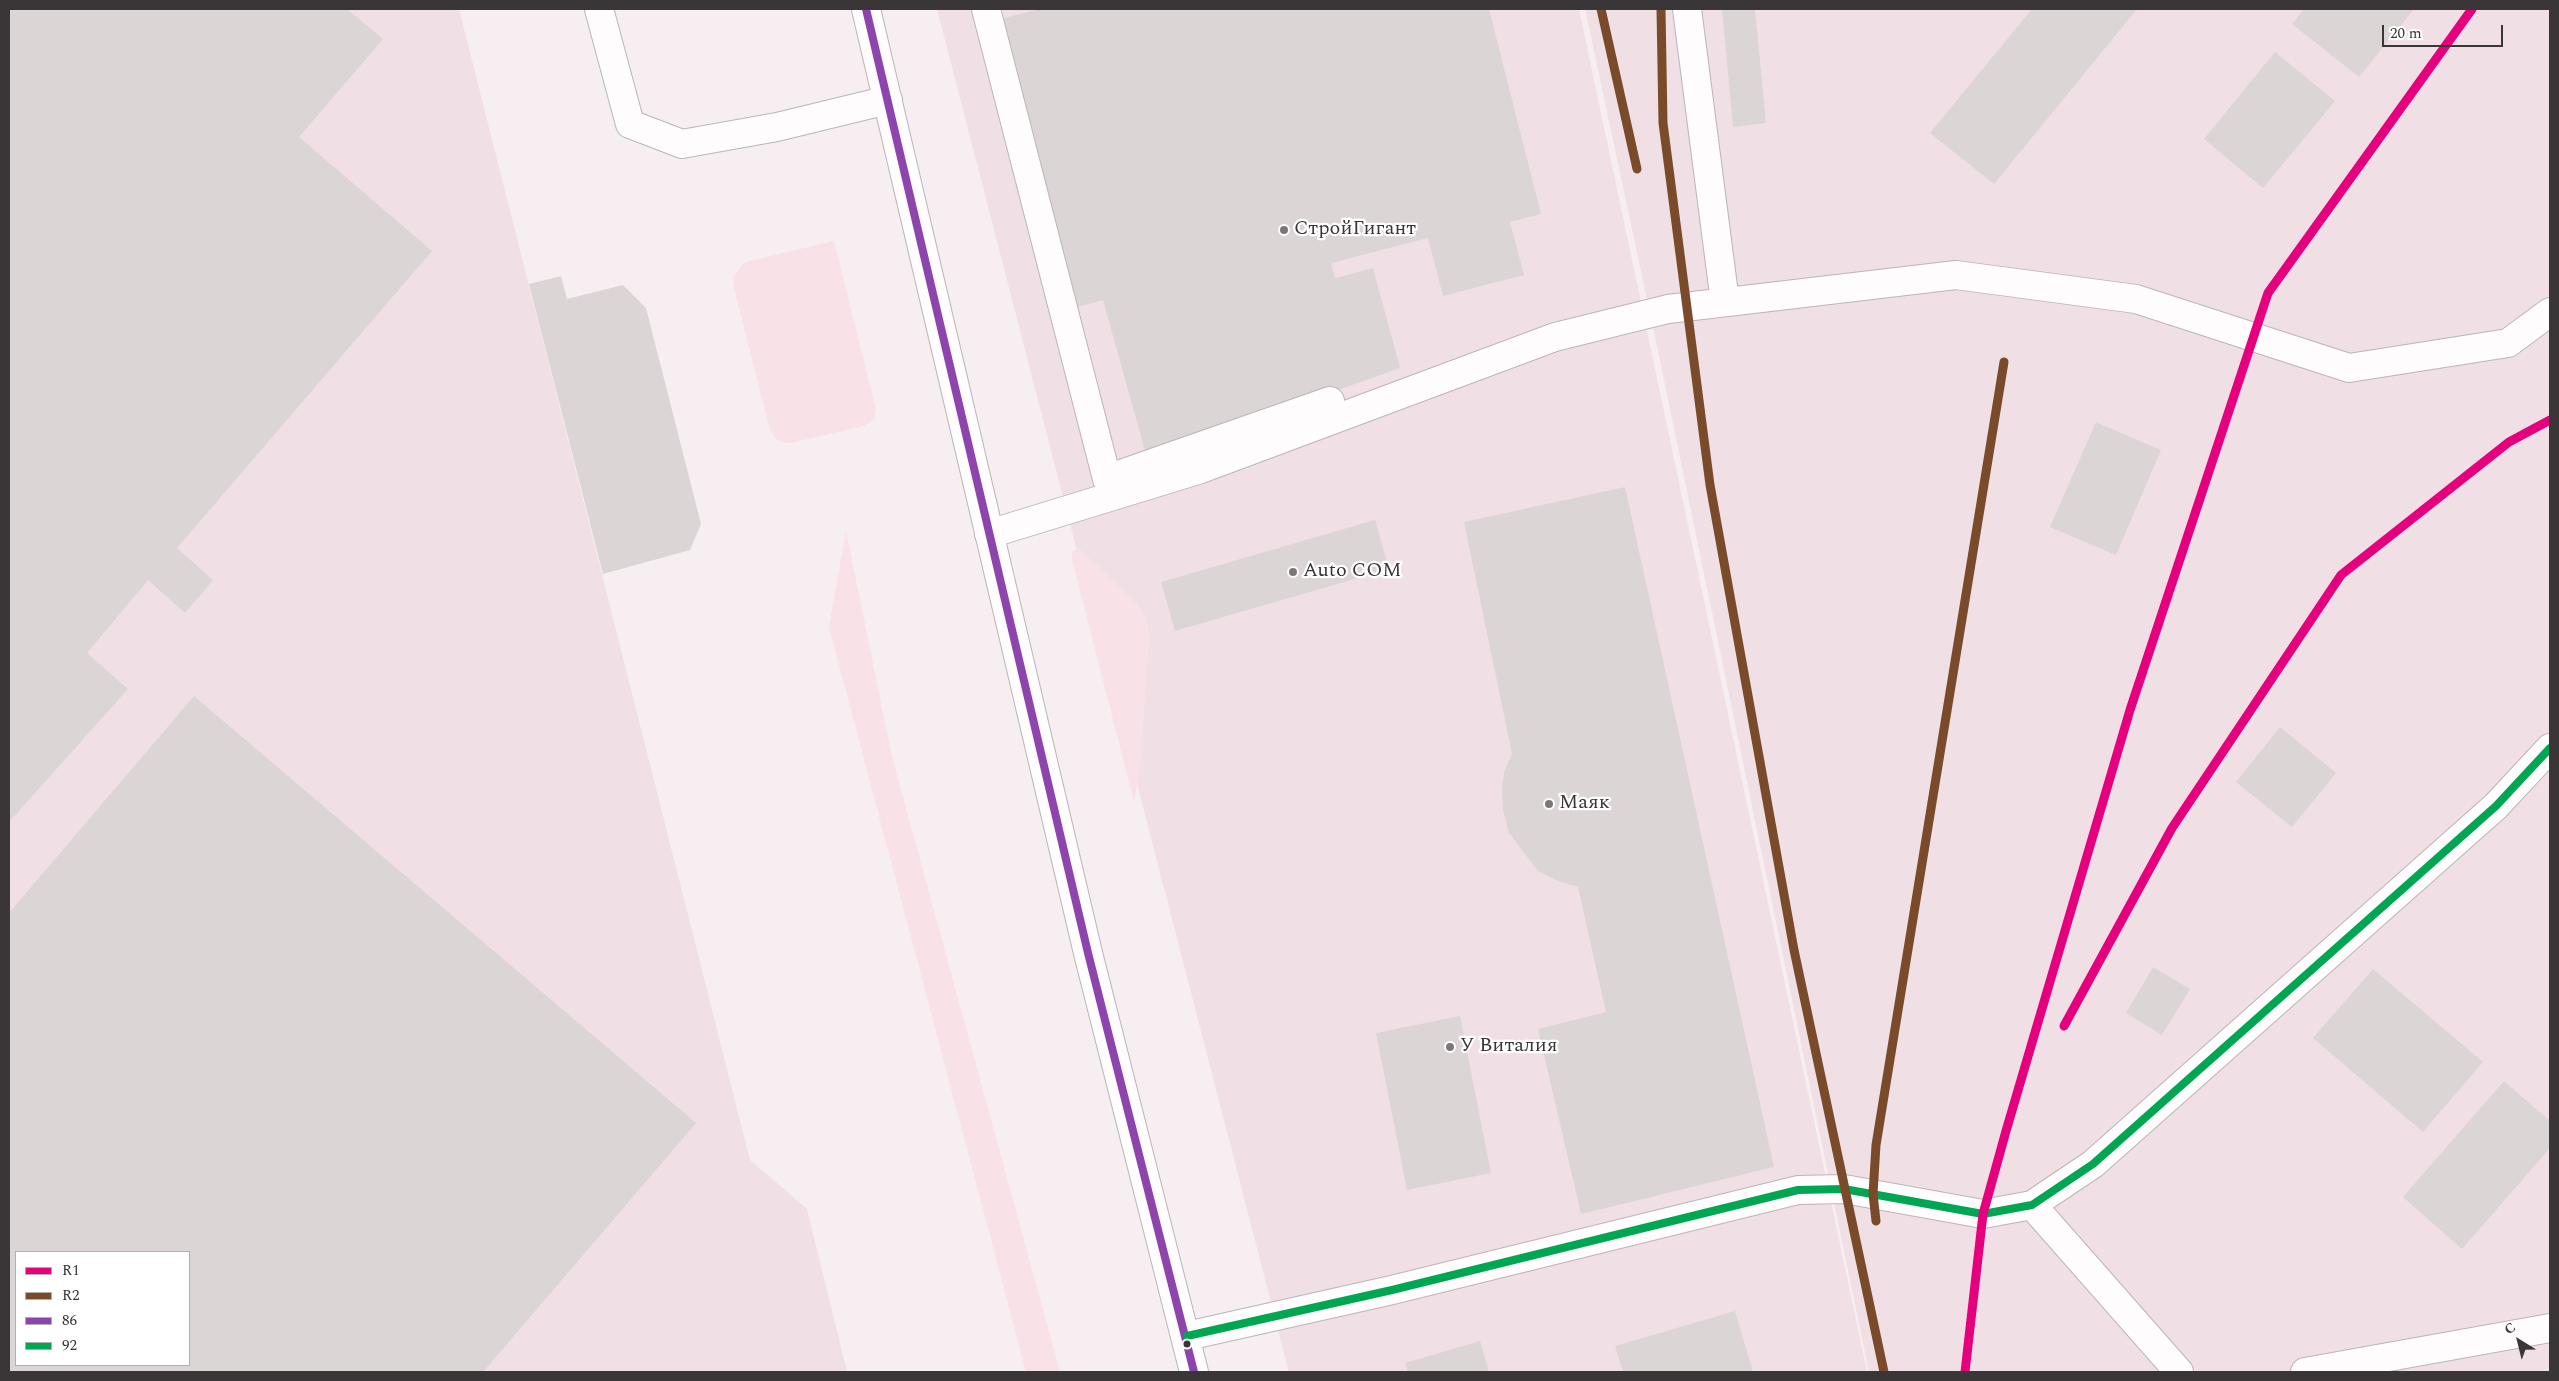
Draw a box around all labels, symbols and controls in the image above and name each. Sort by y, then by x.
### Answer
scale bar [2384,15,2505,47]
text: 20 m [2390,22,2422,45]
place label: СтройГигант [1294,218,1416,242]
marker: СтройГигант [1278,224,1290,236]
place label: Auto COM [1303,560,1401,584]
marker: Auto COM [1287,566,1299,578]
place label: Маяк [1559,792,1610,816]
marker: Маяк [1543,798,1555,810]
place label: У Виталия [1460,1035,1557,1059]
marker: У Виталия [1444,1041,1456,1053]
legend [15,1251,190,1366]
text: R1 [62,1259,79,1282]
text: R2 [62,1284,79,1307]
text: 86 [62,1309,77,1332]
north arrow [2494,1316,2544,1366]
text: С [2500,1317,2520,1340]
text: 92 [62,1334,77,1357]
unlabelled marker [1182,1339,1192,1349]

